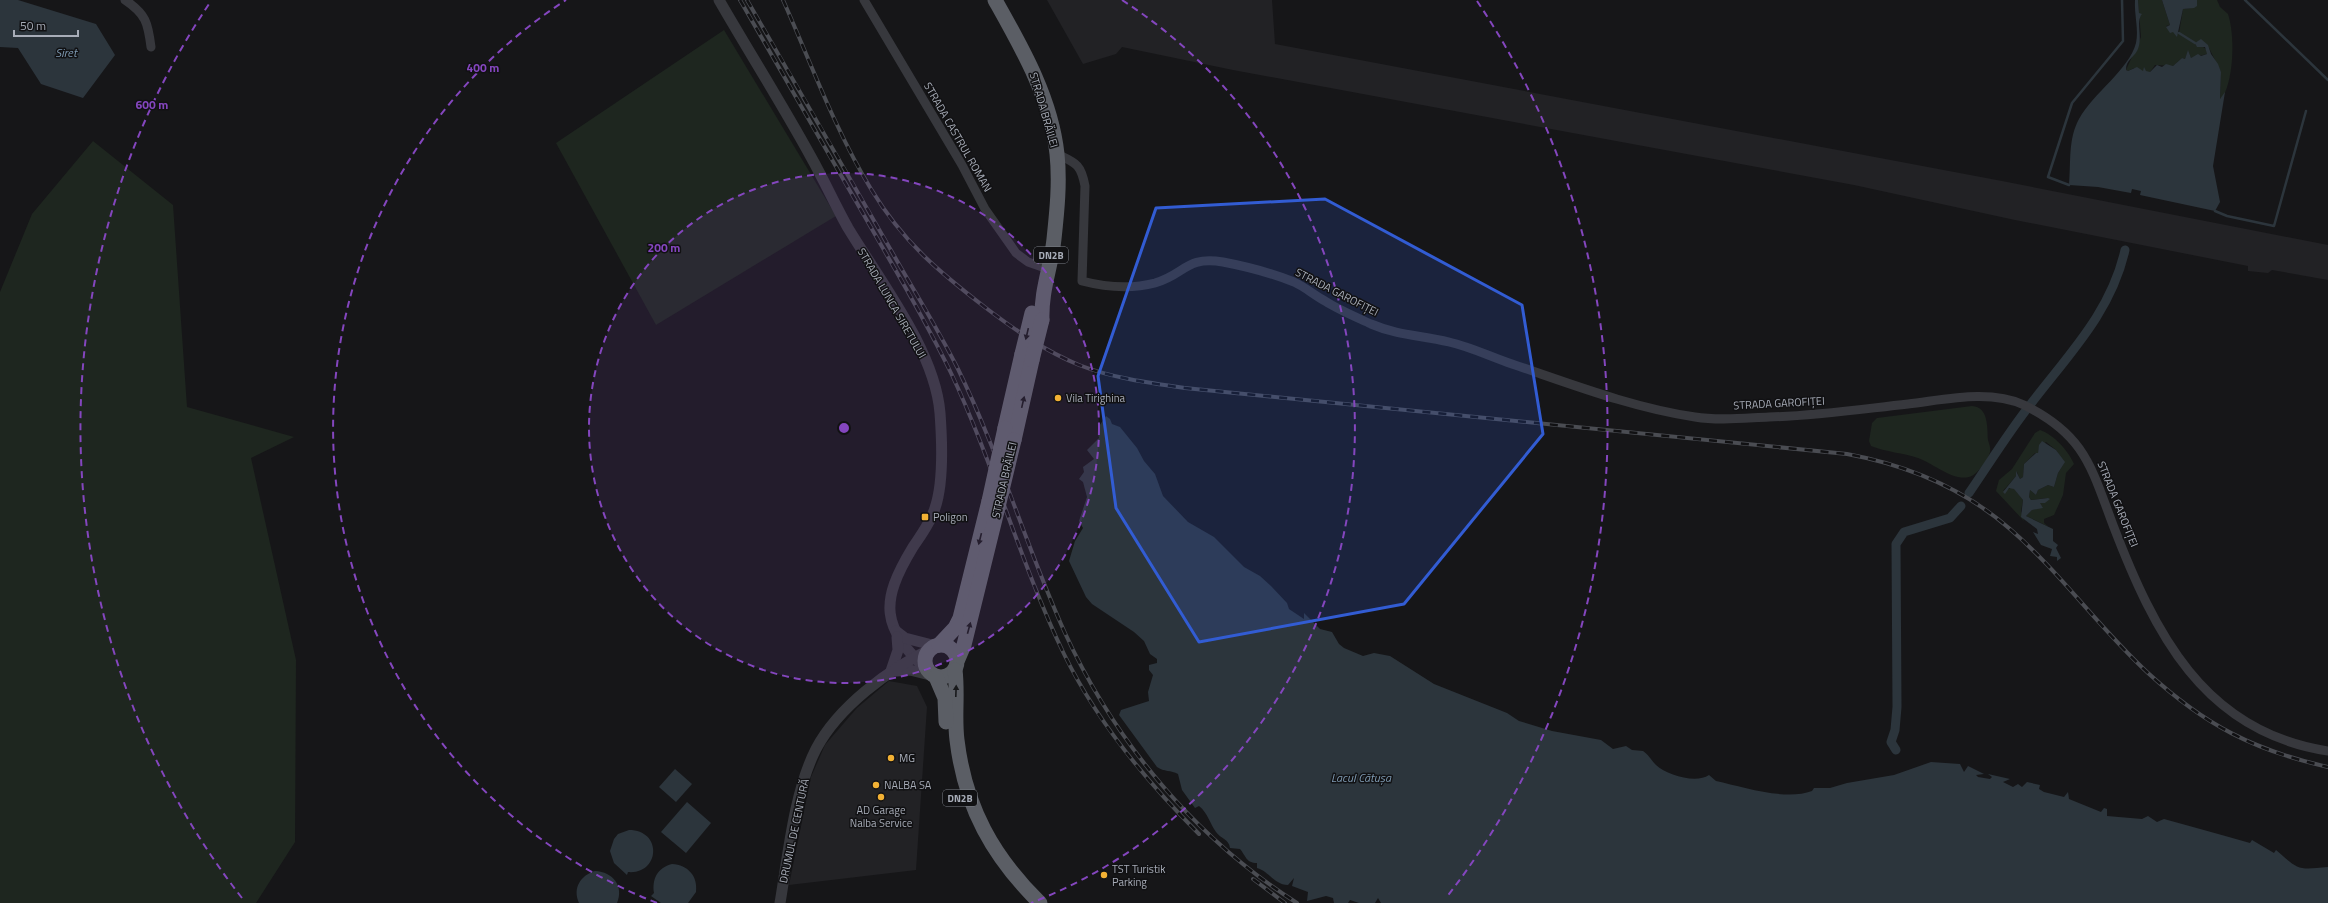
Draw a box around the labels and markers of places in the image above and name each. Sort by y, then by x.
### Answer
place label: Vila Tirighina [1066,390,1126,406]
marker: Vila Tirighina [1053,393,1063,403]
centre of rings [837,421,851,435]
place label: Poligon [933,509,968,525]
marker: Poligon [920,512,930,522]
place label: MG [899,750,915,766]
marker: MG [886,753,896,763]
place label: NALBA SA [884,777,932,793]
marker: NALBA SA [871,780,881,790]
marker: AD Garage Nalba Service [876,792,886,802]
place label: AD Garage Nalba Service [850,802,913,831]
place label: TST Turistik Parking [1112,861,1166,890]
marker: TST Turistik Parking [1099,870,1109,880]

